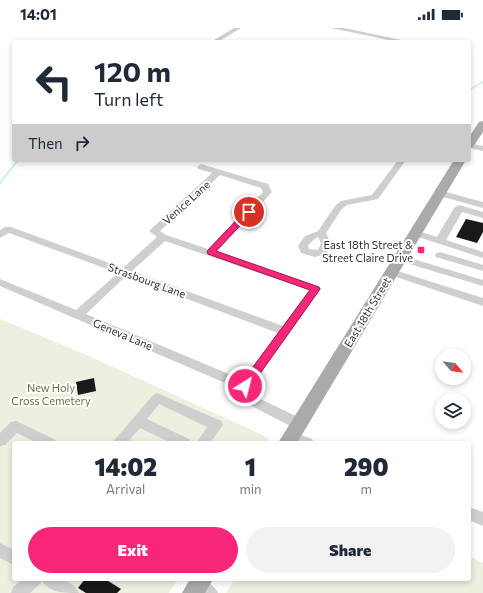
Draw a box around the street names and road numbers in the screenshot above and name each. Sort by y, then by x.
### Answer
street label: Venice Lane [160,177,212,227]
street label: Strasbourg Lane [106,260,188,300]
street label: East 18th Street [341,274,393,349]
street label: Geneva Lane [91,316,155,352]

